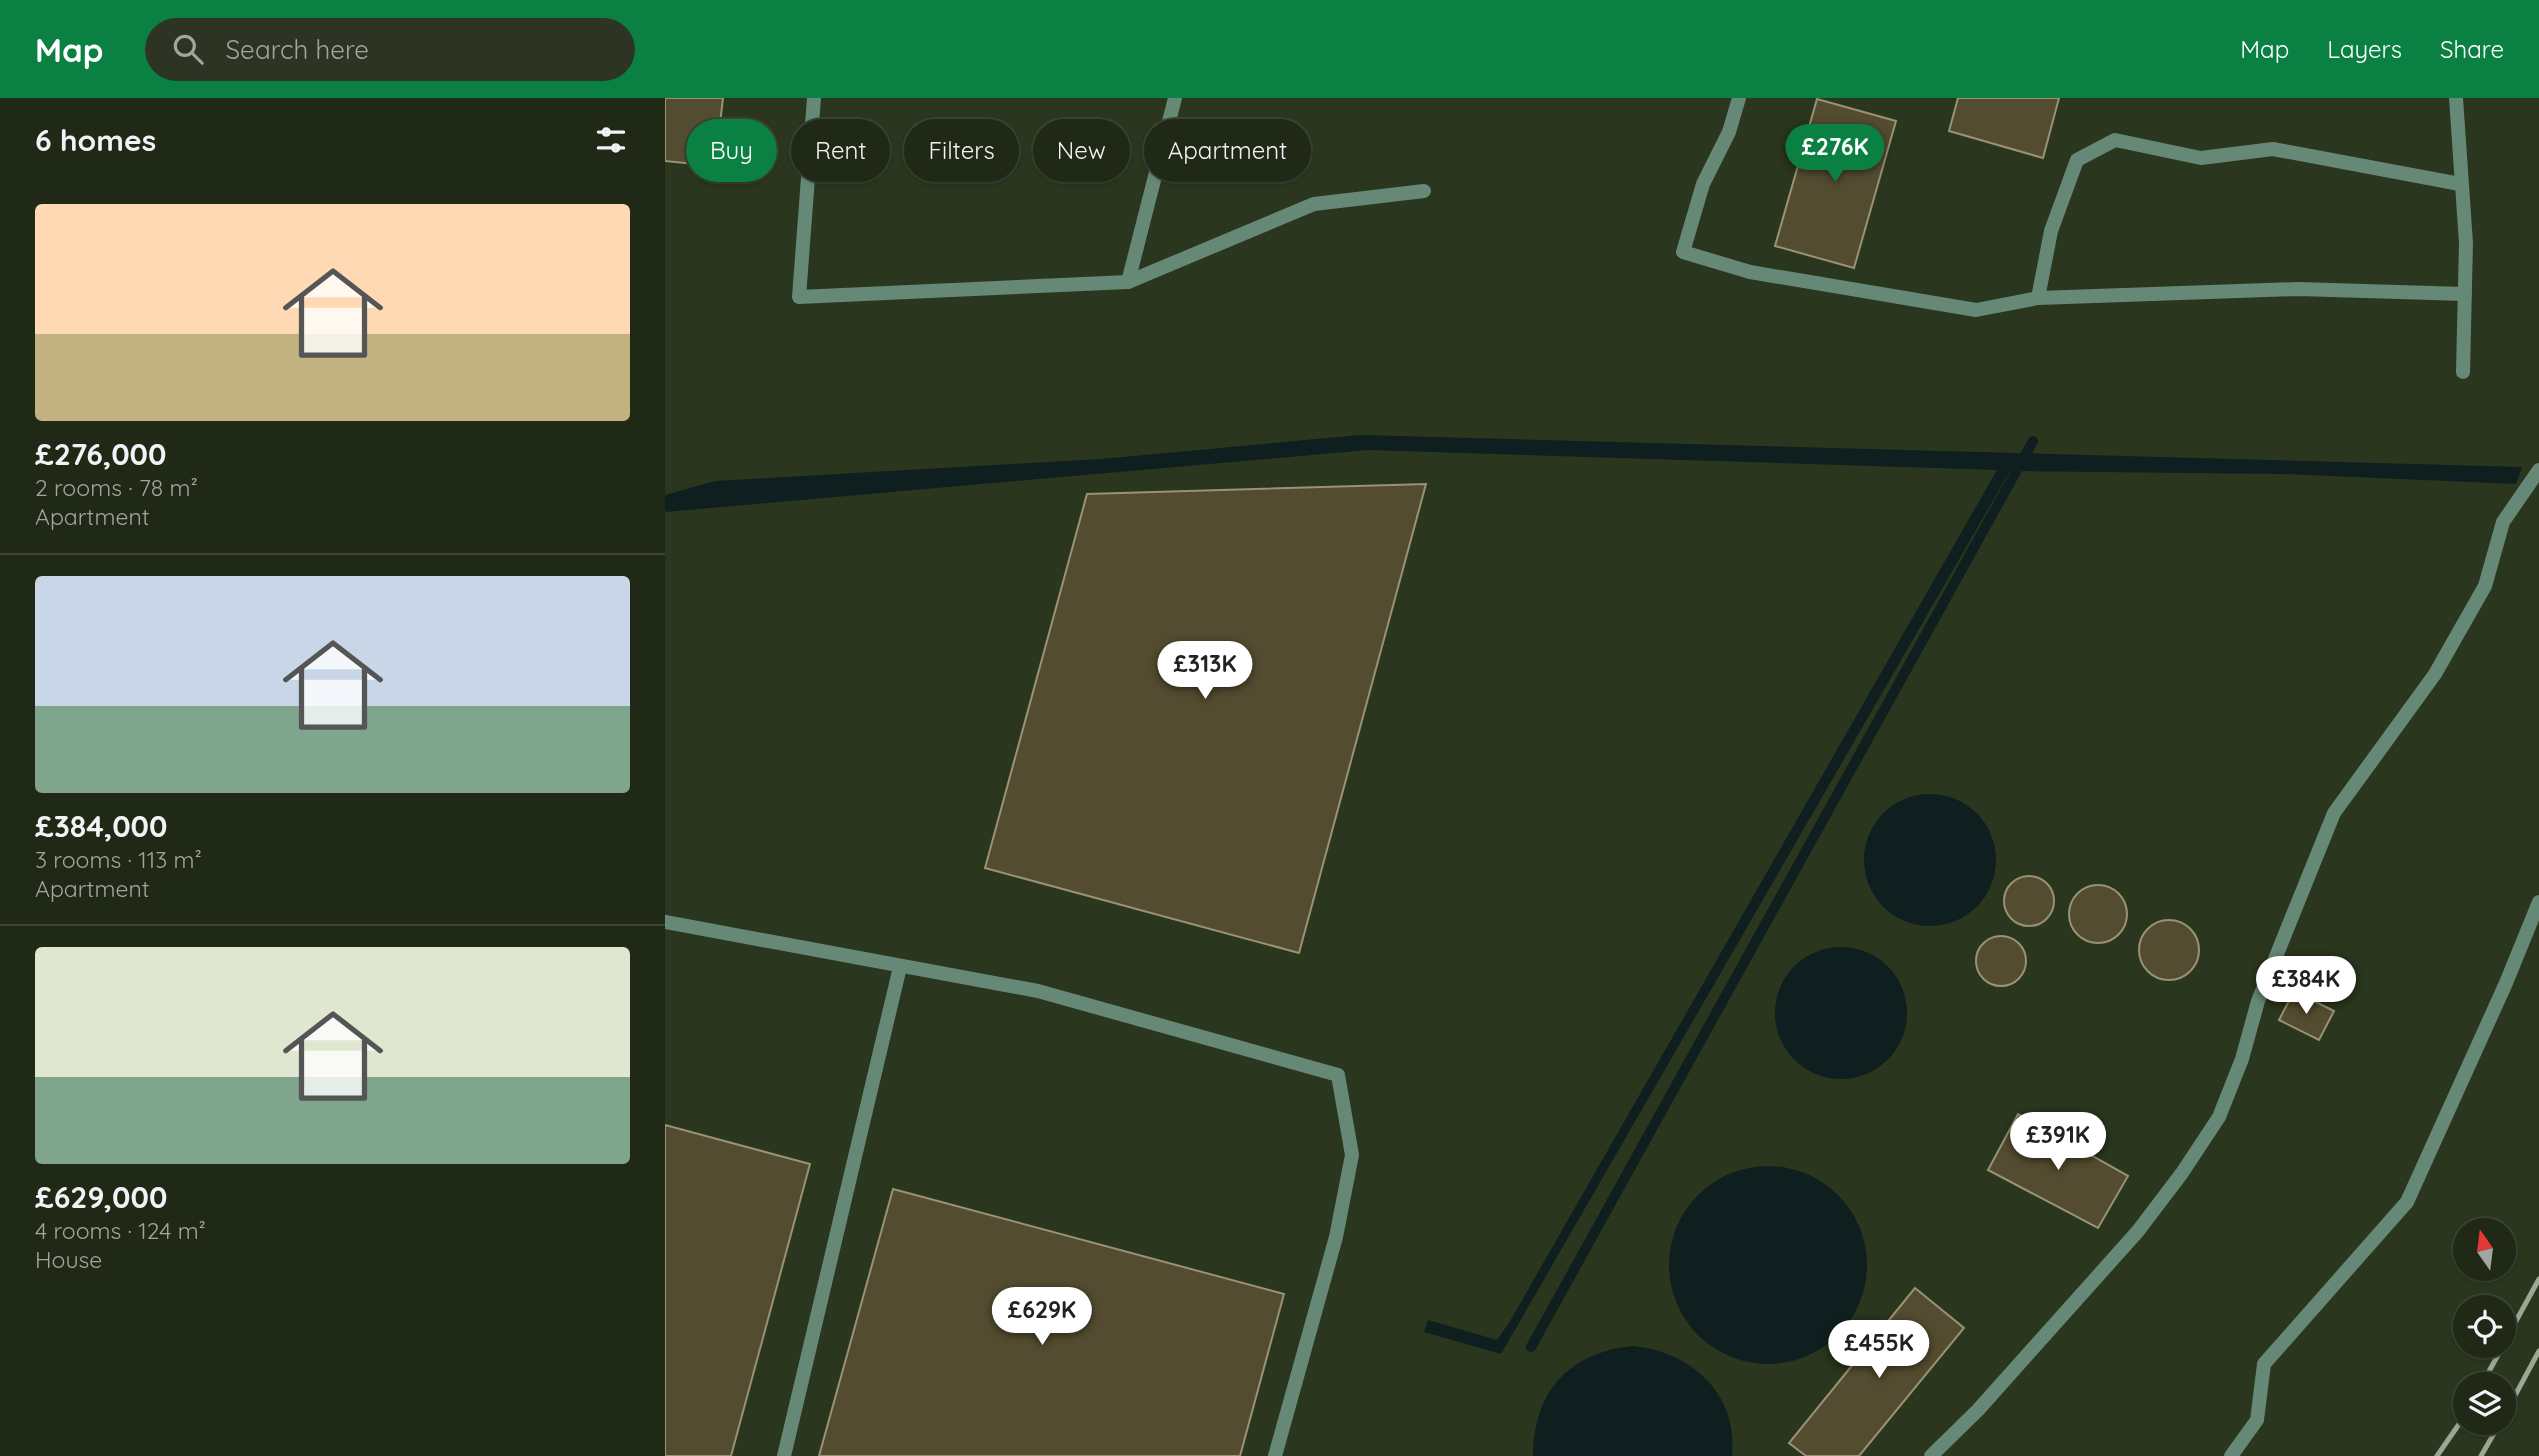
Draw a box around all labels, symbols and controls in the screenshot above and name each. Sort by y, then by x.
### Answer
search box [145,18,635,81]
text: Map [35,29,103,70]
icon: search [169,30,207,68]
text: Search here [225,33,369,66]
text: Map [2240,34,2289,64]
text: Layers [2327,34,2402,64]
text: Share [2440,34,2504,64]
chip: Buy [686,119,777,182]
chip: Rent [791,119,890,182]
chip: Filters [904,119,1019,182]
chip: New [1033,119,1130,182]
chip: Apartment [1144,119,1311,182]
text: 6 homes [35,121,156,159]
icon: filters [592,121,630,159]
pin: £276K [1786,125,1884,184]
text: £276K [1801,132,1869,161]
icon: home [270,250,396,376]
text: £276,000 [35,435,166,473]
text: 2 rooms · 78 m² [35,473,198,502]
text: Apartment [35,502,149,531]
icon: home [270,622,396,748]
pin: £313K [1156,642,1254,701]
text: £313K [1173,649,1237,678]
text: £384,000 [35,807,167,845]
text: 3 rooms · 113 m² [35,845,202,874]
text: Apartment [35,874,149,903]
pin: £384K [2257,956,2355,1016]
text: £384K [2272,964,2340,993]
icon: home [270,993,396,1119]
pin: £391K [2009,1112,2107,1172]
text: £391K [2026,1120,2090,1149]
text: £629,000 [35,1178,167,1216]
text: 4 rooms · 124 m² [35,1216,206,1245]
north arrow [2453,1218,2517,1281]
map controls [2453,1218,2516,1435]
text: House [35,1245,102,1274]
pin: £629K [993,1288,1091,1347]
text: £629K [1008,1295,1076,1324]
button: locate [2453,1295,2516,1358]
pin: £455K [1830,1320,1928,1380]
text: £455K [1844,1328,1914,1357]
button: layers [2453,1372,2516,1435]

